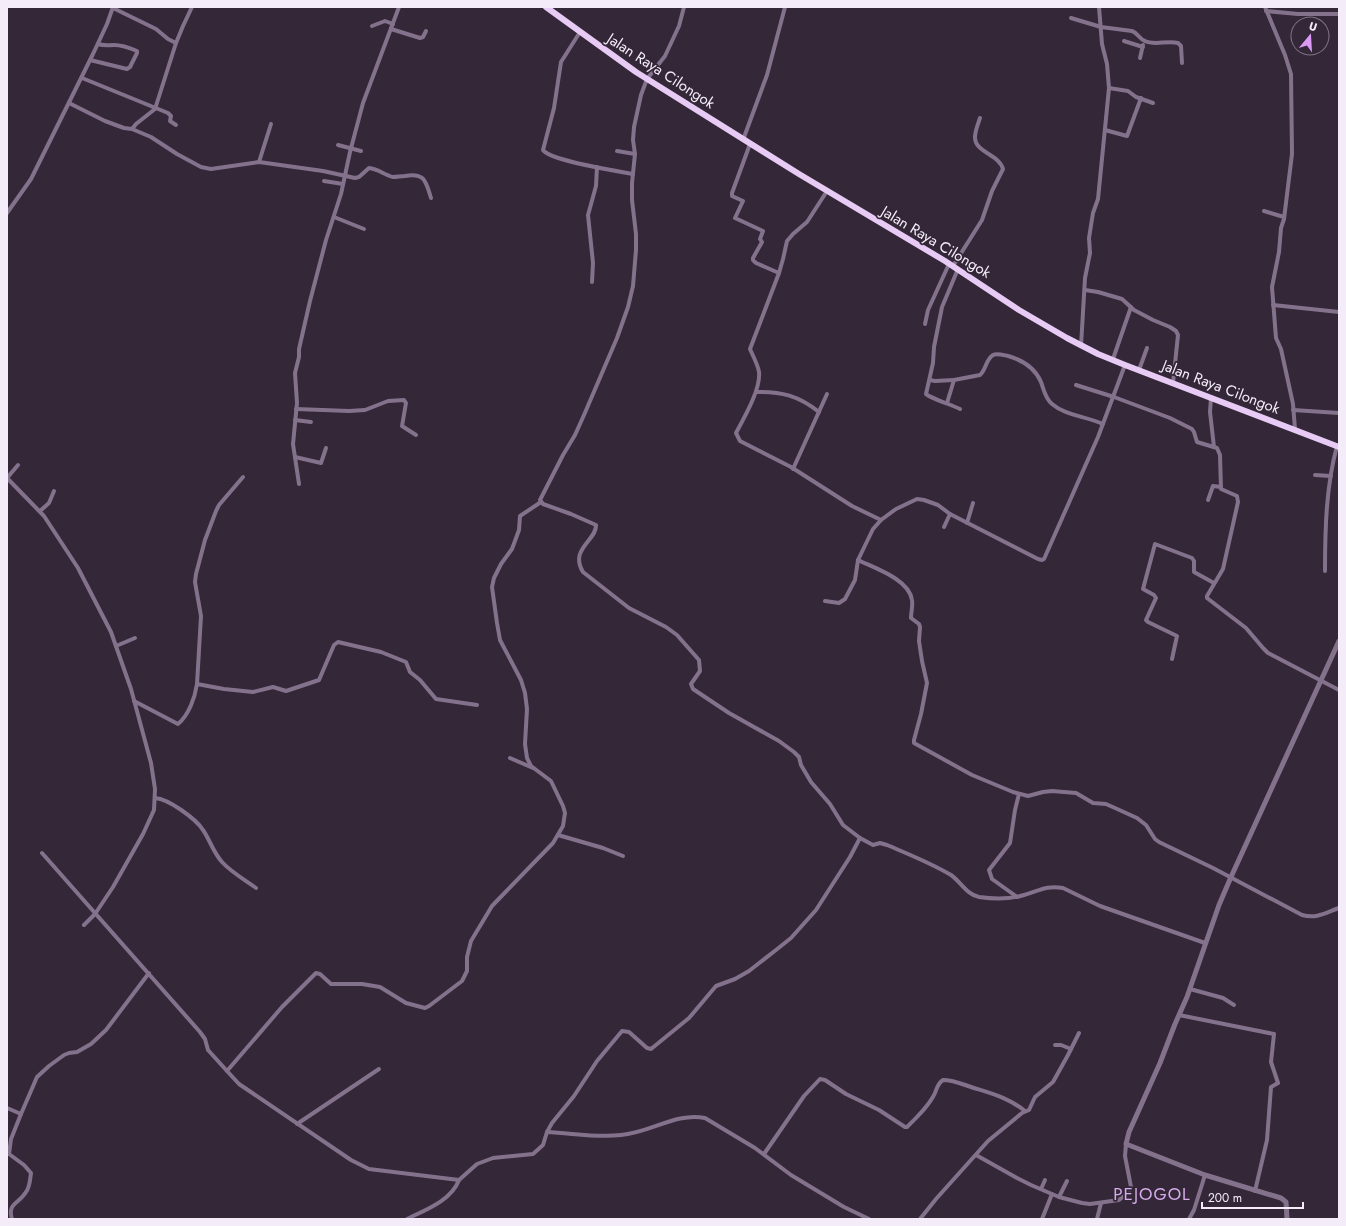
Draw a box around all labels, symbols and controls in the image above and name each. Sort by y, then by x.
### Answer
north arrow [1290,16,1330,56]
text: U [1307,18,1319,35]
street label: Jalan Raya Cilongok [601,27,720,114]
street label: Jalan Raya Cilongok [875,199,995,284]
street label: Jalan Raya Cilongok [1157,354,1284,420]
district label: PEJOGOL [1113,1182,1191,1206]
scale bar [1202,1184,1303,1210]
text: 200 m [1208,1189,1242,1207]

